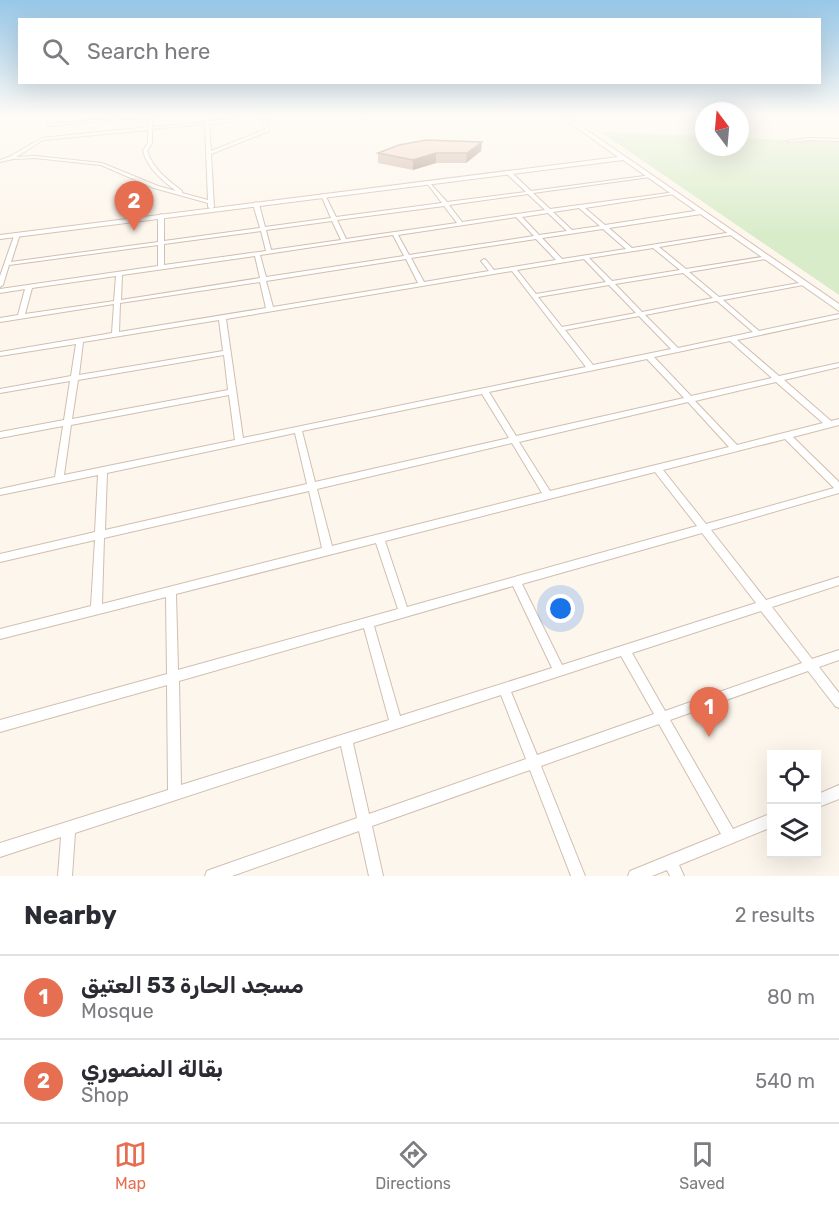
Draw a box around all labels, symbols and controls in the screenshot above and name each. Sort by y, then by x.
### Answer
search box [18,18,821,84]
icon: search [39,35,72,68]
text: Search here [87,38,210,65]
north arrow [695,102,749,156]
pin: 2 [114,182,154,231]
your location [546,594,575,623]
pin: 1 [690,688,728,737]
map controls [767,750,821,858]
button: locate [767,750,821,804]
button: layers [767,804,821,858]
text: Nearby [24,900,117,931]
text: 2 results [735,903,815,927]
text: مسجد الحارة 53 العتيق [81,972,304,999]
text: 1 [39,985,48,1009]
text: 80 m [767,985,815,1009]
text: Mosque [81,999,154,1023]
text: بقالة المنصوري [81,1056,223,1083]
text: 2 [37,1069,50,1093]
text: 540 m [755,1069,815,1093]
text: Shop [81,1083,129,1107]
tab: Map [114,1138,147,1193]
tab: Directions [375,1138,451,1193]
tab: Saved [679,1138,725,1193]

